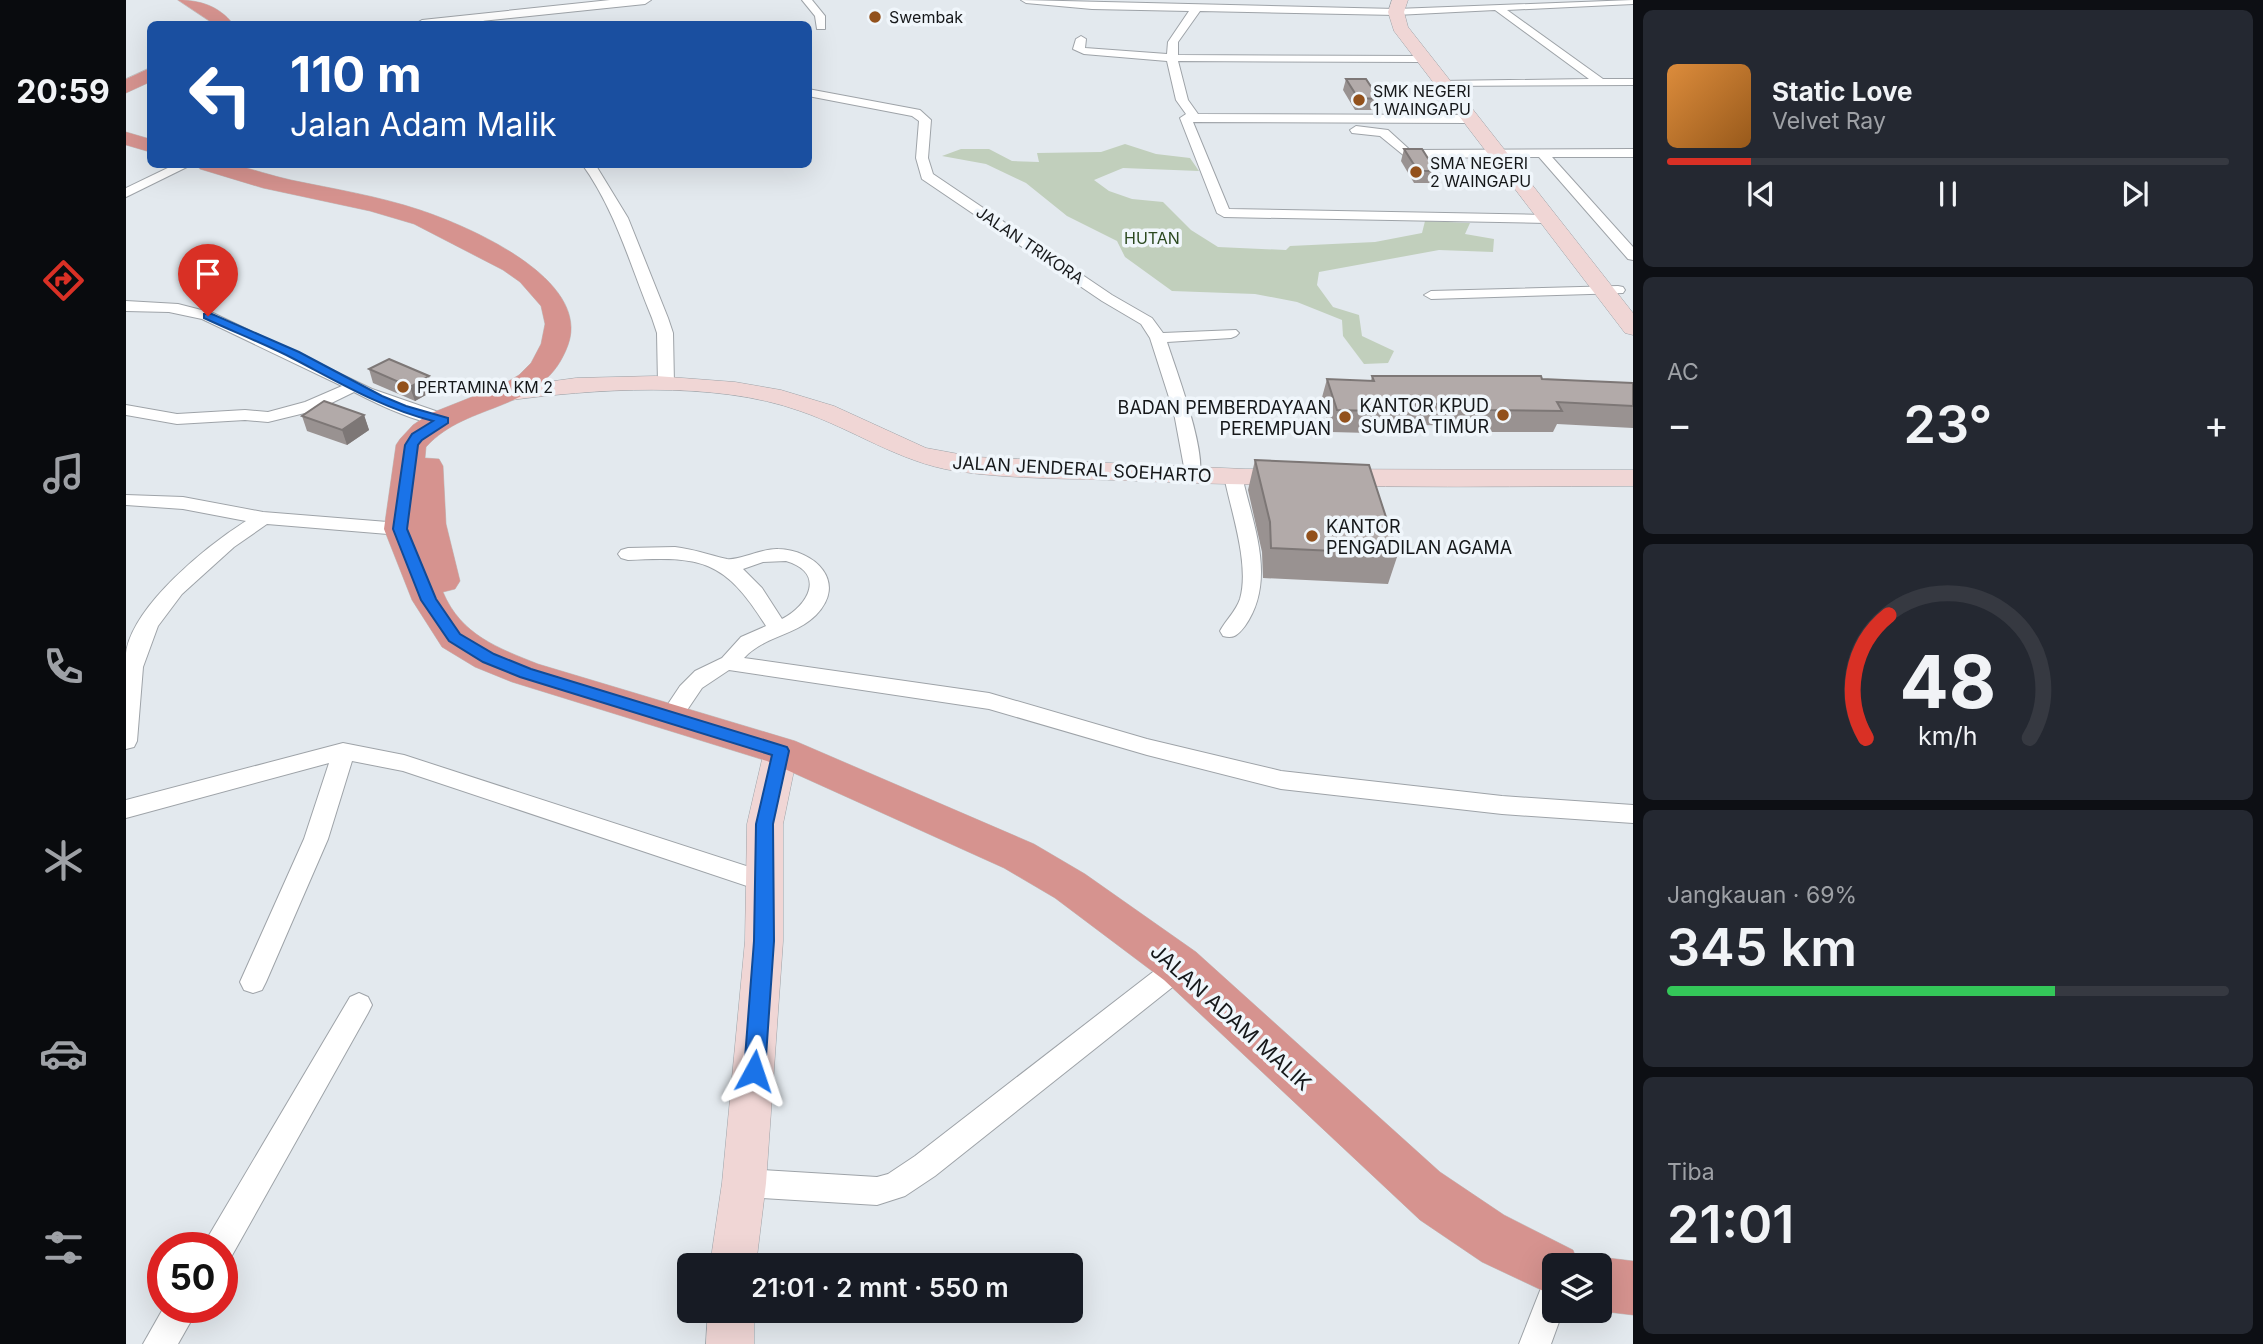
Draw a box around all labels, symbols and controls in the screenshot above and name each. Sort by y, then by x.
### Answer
place label: Swembak [889,7,963,27]
marker: Swembak [867,9,883,25]
text: 110 m [290,45,422,104]
icon: left [175,49,266,140]
text: 20:59 [16,72,110,111]
text: Static Love [1772,76,1913,107]
place label: SMK NEGERI 1 WAINGAPU [1373,81,1471,119]
marker: SMK NEGERI 1 WAINGAPU [1351,92,1367,108]
text: Jalan Adam Malik [290,105,556,144]
text: Velvet Ray [1772,107,1886,135]
place label: SMA NEGERI 2 WAINGAPU [1430,153,1531,191]
marker: SMA NEGERI 2 WAINGAPU [1408,164,1424,180]
icon: previous [1742,175,1780,213]
icon: pause [1929,175,1967,213]
icon: next [2116,175,2154,213]
street label: JALAN TRIKORA [973,202,1087,288]
park label: HUTAN [1124,228,1180,248]
pin [178,244,238,316]
icon: arrive [189,255,227,293]
icon: directions [39,256,88,305]
text: AC [1667,358,1699,386]
place label: PERTAMINA KM 2 [417,377,553,397]
marker: PERTAMINA KM 2 [395,379,411,395]
text: 23° [1904,393,1992,456]
place label: KANTOR KPUD SUMBA TIMUR [1359,395,1489,437]
place label: BADAN PEMBERDAYAAN PEREMPUAN [1118,397,1331,439]
text: − [1667,401,1692,447]
text: + [2204,401,2229,447]
marker: KANTOR KPUD SUMBA TIMUR [1495,407,1511,423]
marker: BADAN PEMBERDAYAAN PEREMPUAN [1337,409,1353,425]
icon: music [39,449,88,498]
street label: JALAN JENDERAL SOEHARTO [952,452,1212,486]
place label: KANTOR PENGADILAN AGAMA [1326,516,1512,558]
marker: KANTOR PENGADILAN AGAMA [1304,528,1320,544]
text: 48 [1900,637,1996,726]
icon: phone [39,642,88,691]
text: km/h [1918,721,1978,751]
icon: climate [39,836,88,885]
text: Jangkauan · 69% [1667,881,1857,909]
text: 345 km [1667,916,1857,979]
street label: JALAN ADAM MALIK [1146,938,1316,1096]
icon: car [39,1029,88,1078]
position arrow [717,1034,791,1108]
text: Tiba [1667,1158,1715,1186]
text: 21:01 [1667,1193,1794,1256]
icon: filters [39,1223,88,1272]
speed limit sign: 50 [147,1232,238,1323]
map controls [1542,1253,1612,1323]
button: layers [1542,1253,1612,1323]
text: 21:01 · 2 mnt · 550 m [751,1272,1009,1303]

